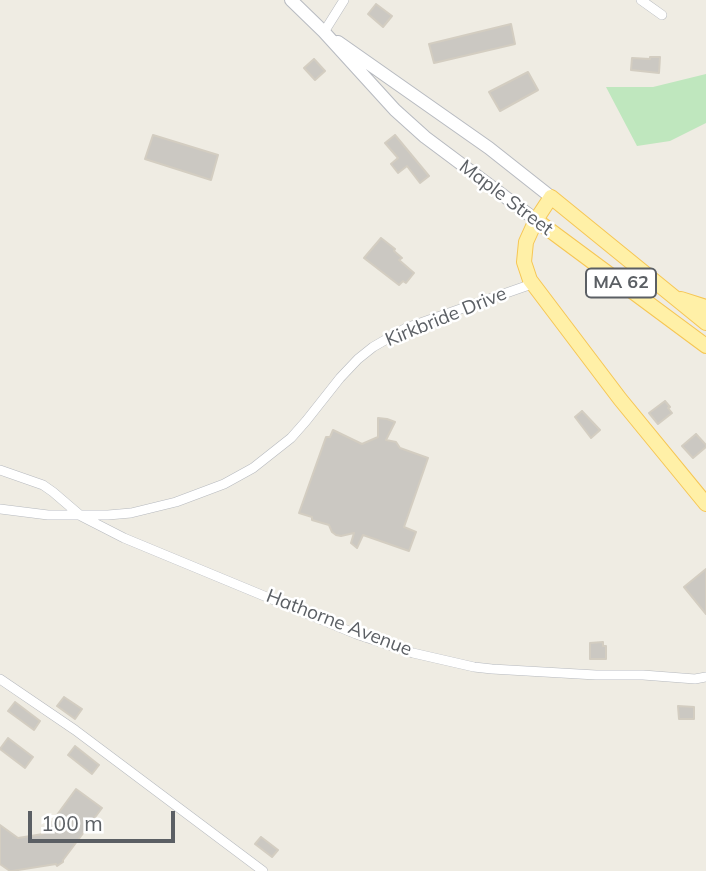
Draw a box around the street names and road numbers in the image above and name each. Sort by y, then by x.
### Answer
street label: Maple Street [455,155,557,241]
road number: MA 62 [586,268,656,298]
street label: Kirkbride Drive [382,282,510,352]
street label: Hathorne Avenue [263,585,415,661]

